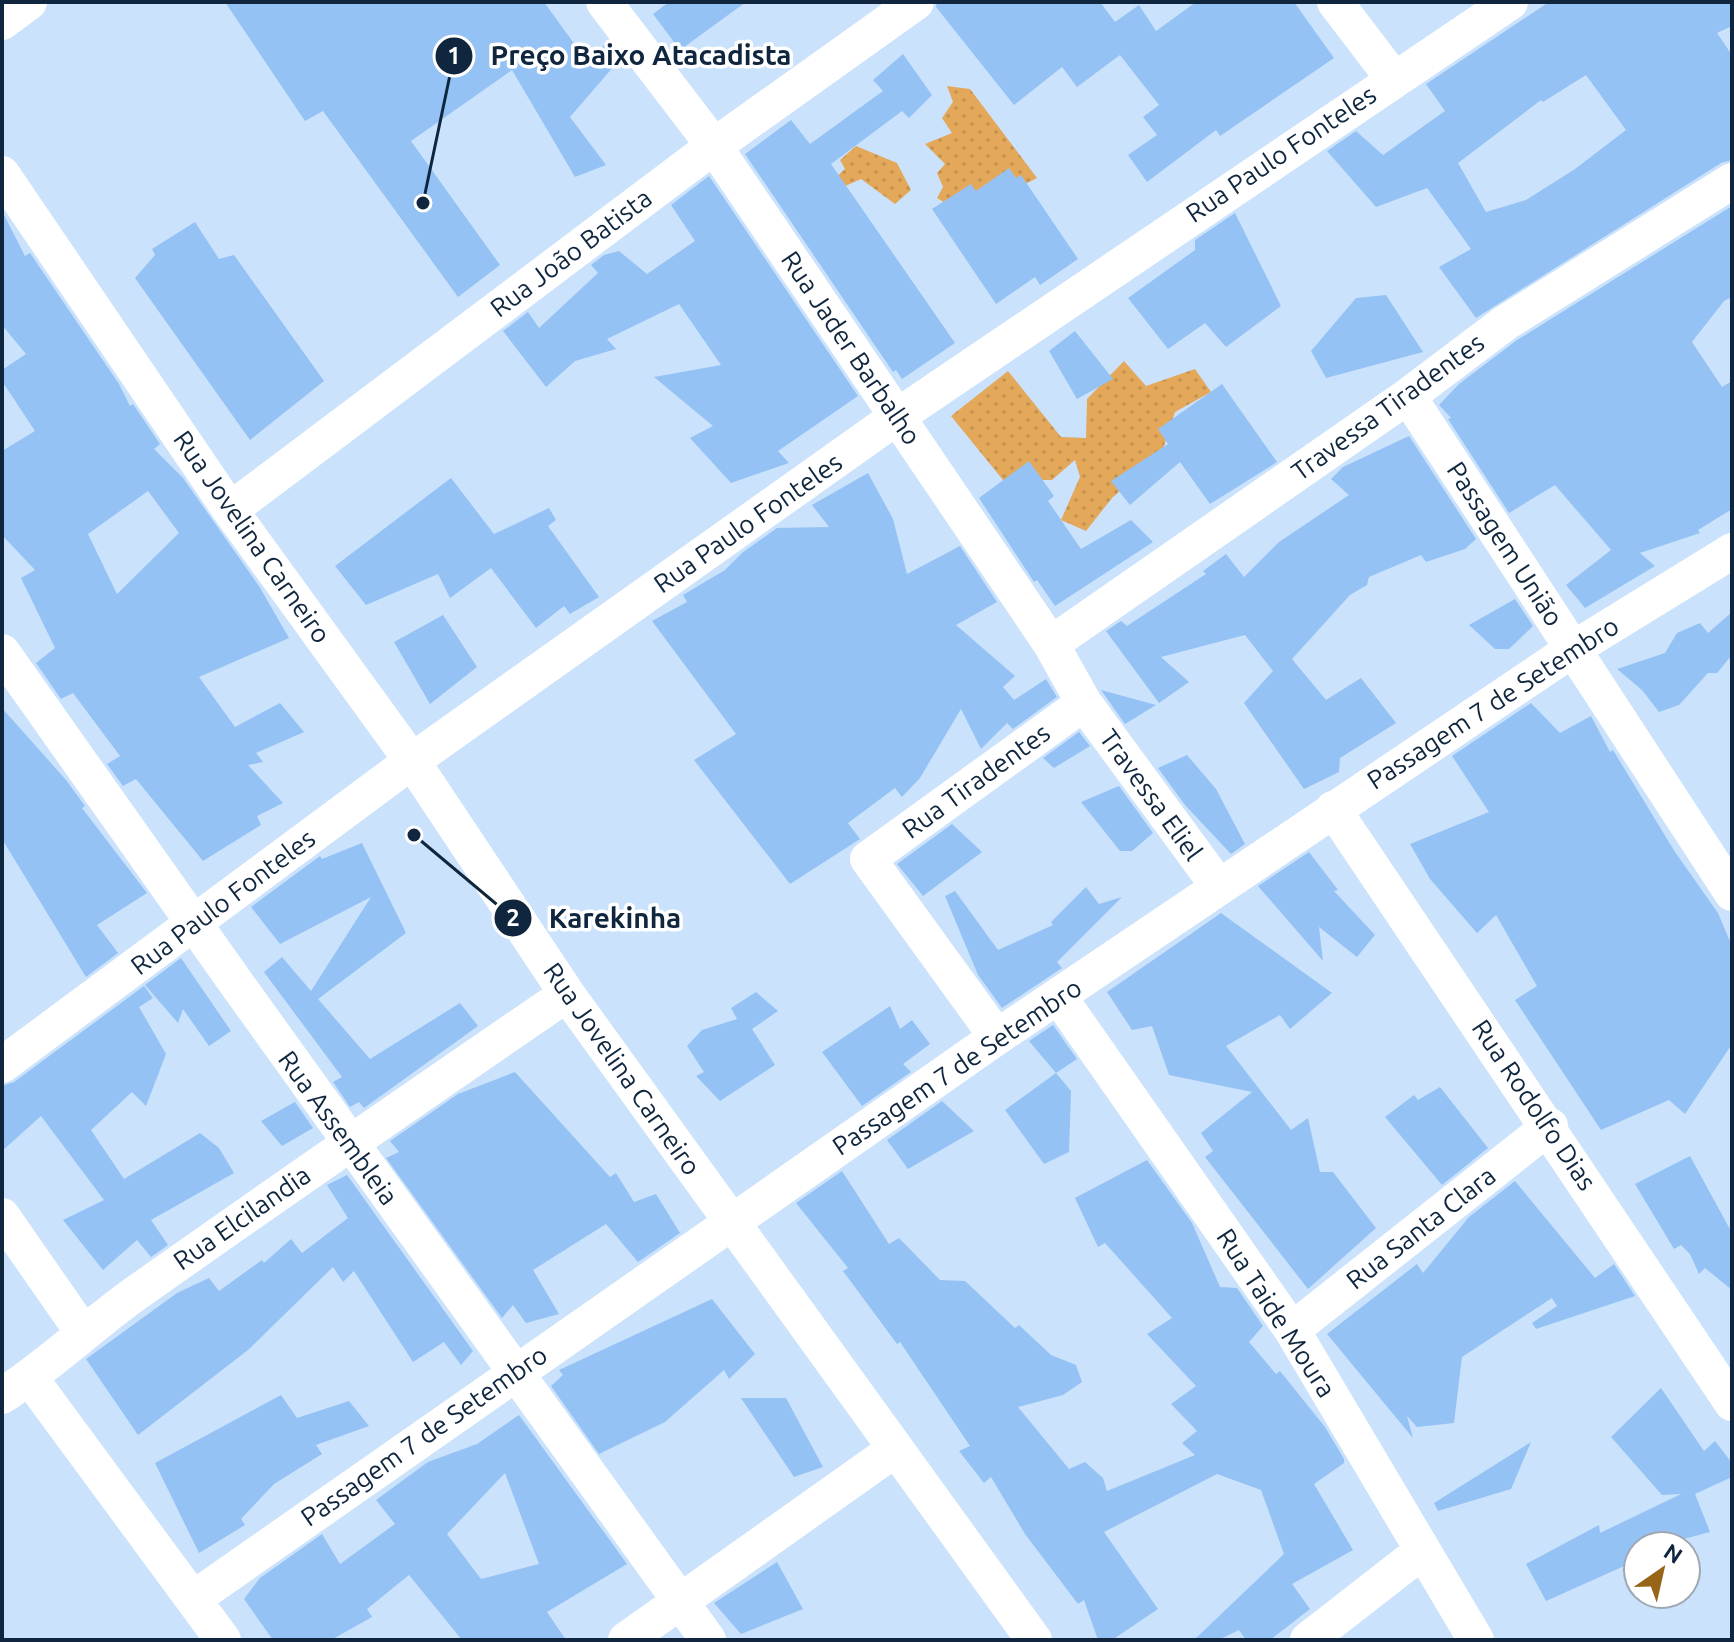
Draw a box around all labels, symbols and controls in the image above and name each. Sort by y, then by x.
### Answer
callout: Preço Baixo Atacadista [434,30,807,82]
text: Preço Baixo Atacadista [490,39,792,71]
text: 1 [447,42,461,69]
street label: Rua Paulo Fonteles [1180,79,1381,228]
street label: Rua João Batista [484,183,657,323]
street label: Rua Jader Barbalho [776,245,927,450]
street label: Travessa Tiradentes [1286,327,1489,486]
street label: Rua Jovelina Carneiro [168,425,337,648]
street label: Rua Paulo Fonteles [648,447,847,598]
street label: Passagem União [1442,456,1569,631]
street label: Passagem 7 de Setembro [1362,610,1624,795]
street label: Rua Tiradentes [896,717,1055,844]
street label: Travessa Eliel [1094,724,1209,866]
street label: Rua Paulo Fonteles [125,823,320,980]
callout: Karekinha [493,892,697,944]
text: Karekinha [549,902,681,933]
text: 2 [506,904,520,931]
street label: Rua Jovelina Carneiro [538,957,707,1180]
street label: Passagem 7 de Setembro [827,972,1087,1161]
street label: Rua Rodolfo Dias [1467,1014,1602,1195]
street label: Rua Assembleia [273,1045,404,1210]
street label: Rua Elcilandia [168,1160,316,1275]
street label: Rua Santa Clara [1340,1160,1501,1295]
street label: Rua Taide Moura [1211,1223,1342,1402]
street label: Passagem 7 de Setembro [295,1340,552,1532]
north arrow [1622,1530,1702,1610]
text: N [1660,1538,1687,1568]

